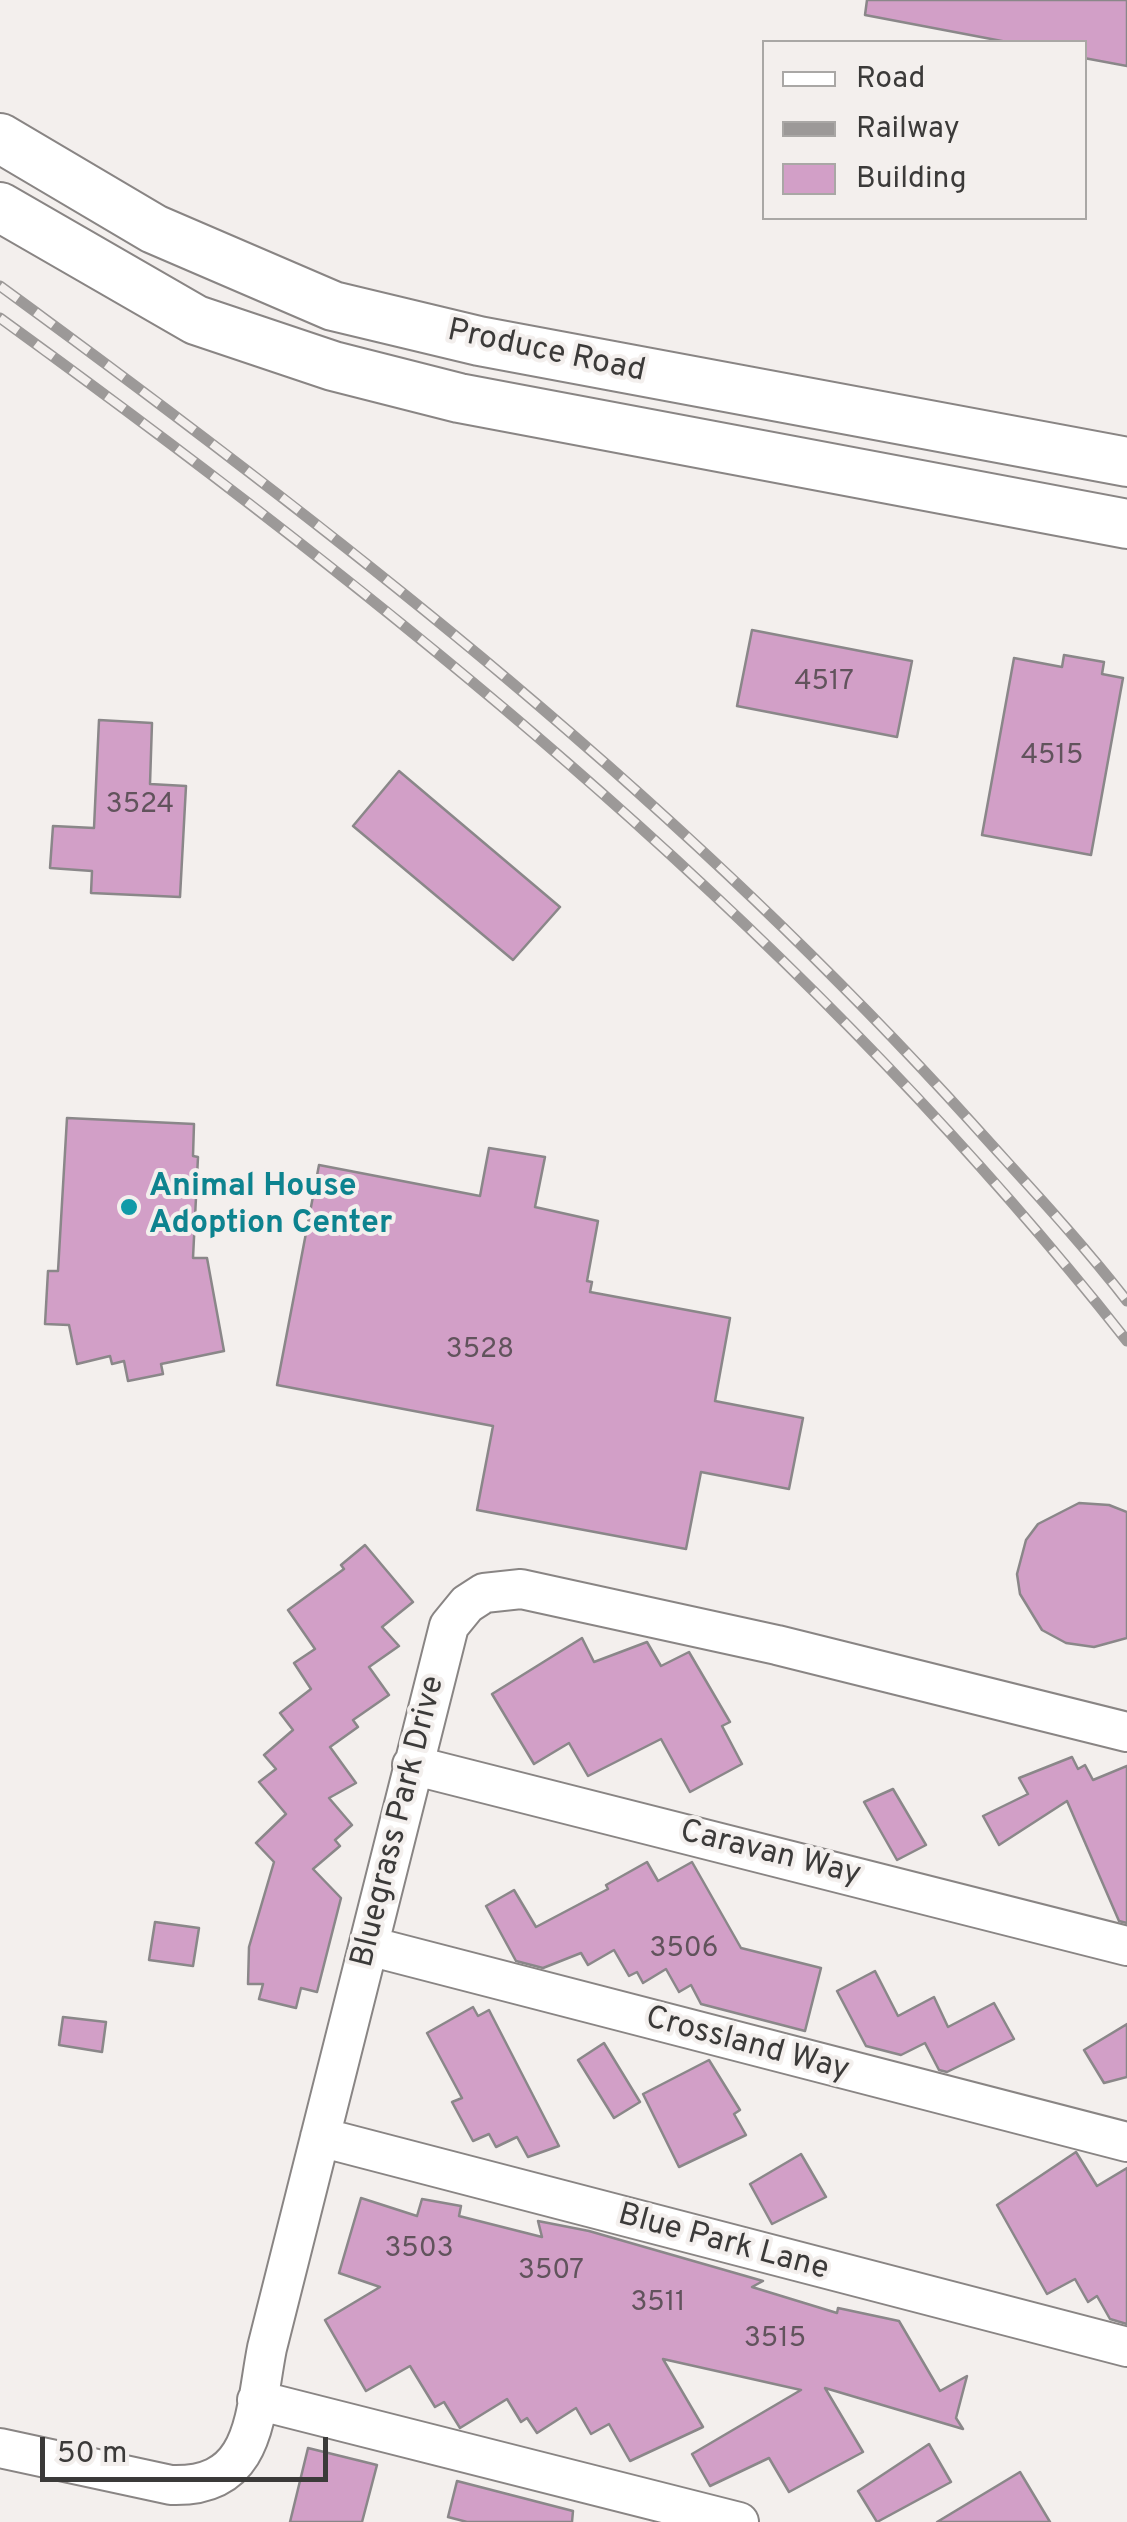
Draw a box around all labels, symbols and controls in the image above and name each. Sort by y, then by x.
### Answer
legend [762,40,1087,220]
text: Road [856,61,925,98]
text: Railway [856,111,960,148]
text: Building [856,161,967,198]
street label: Produce Road [444,313,648,393]
house number: 4517 [794,666,854,700]
house number: 4515 [1021,740,1083,774]
house number: 3524 [106,789,174,823]
place label: Animal House Adoption Center [149,1170,392,1245]
marker: Animal House Adoption Center [118,1196,140,1218]
house number: 3528 [446,1334,514,1368]
street label: Bluegrass Park Drive [345,1672,455,1972]
street label: Caravan Way [676,1814,864,1896]
house number: 3506 [650,1933,718,1967]
street label: Crossland Way [641,2000,853,2092]
street label: Blue Park Lane [614,2197,832,2291]
house number: 3503 [384,2233,454,2267]
house number: 3507 [518,2255,584,2289]
house number: 3511 [630,2287,686,2321]
house number: 3515 [744,2323,806,2357]
scale bar [45,2417,332,2479]
text: 50 m [57,2436,127,2473]

